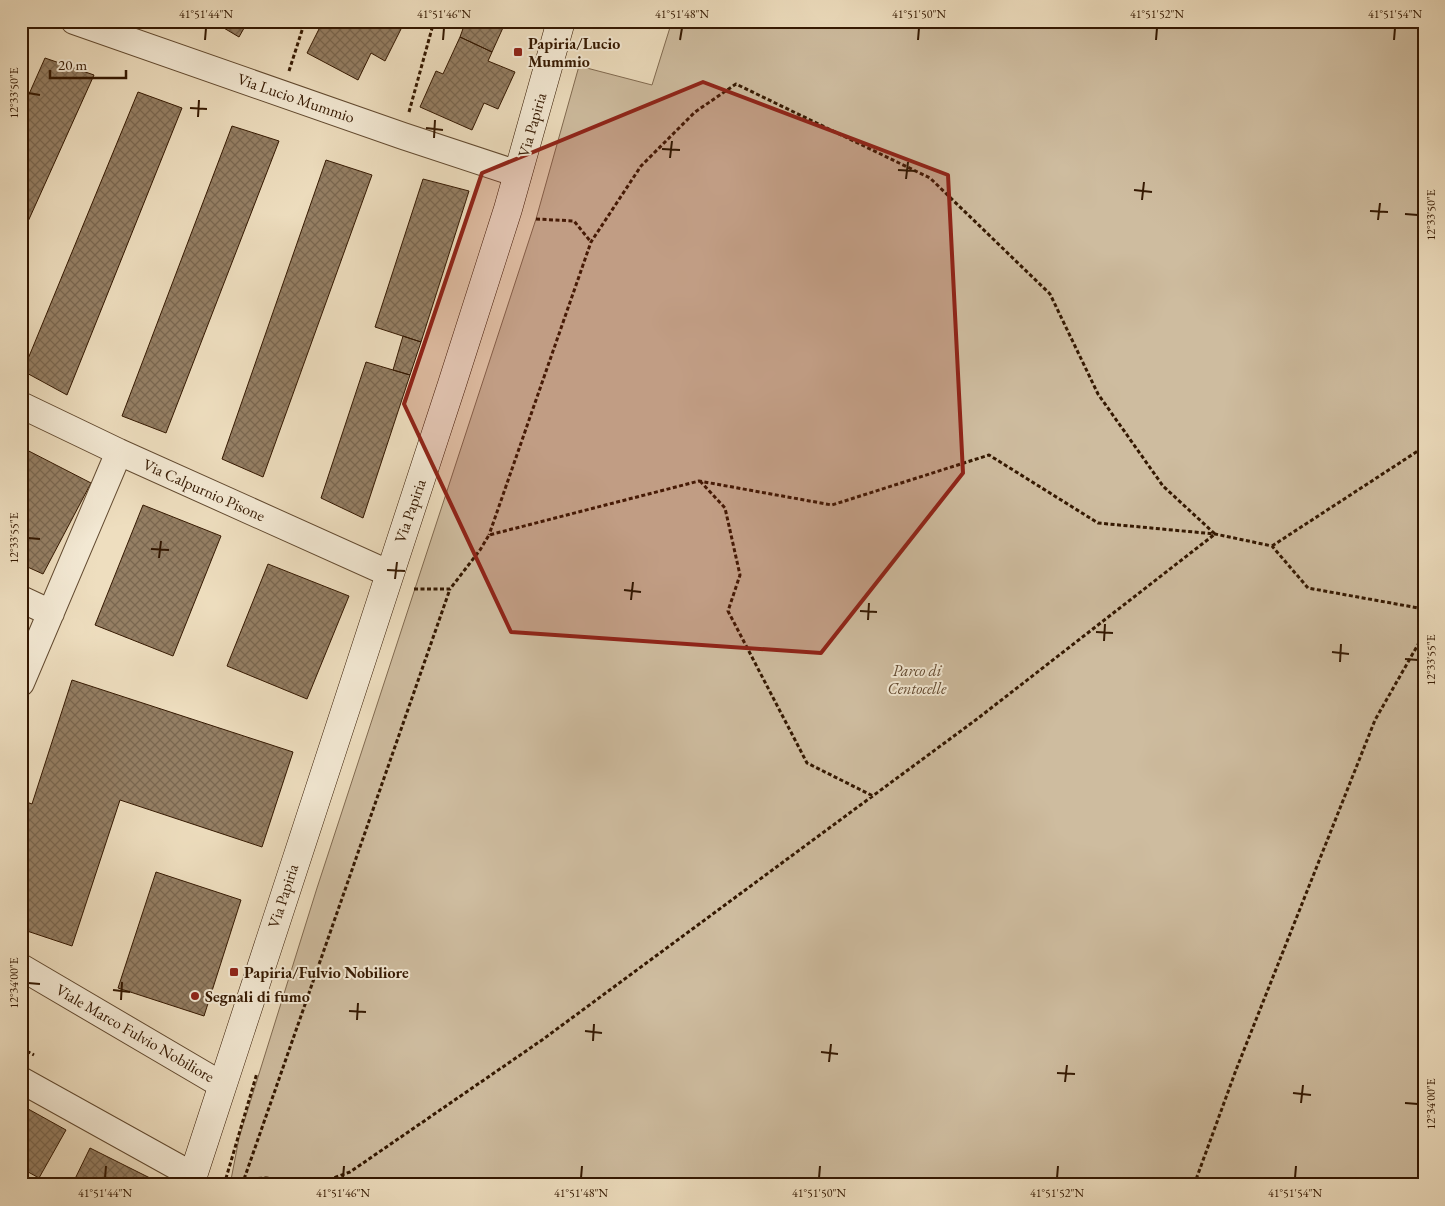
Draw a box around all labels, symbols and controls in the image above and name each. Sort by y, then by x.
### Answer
text: 41°51'44"N [179,6,233,22]
text: 41°51'46"N [417,6,471,22]
text: 41°51'48"N [655,6,709,22]
text: 41°51'50"N [892,6,946,22]
text: 41°51'52"N [1130,6,1184,22]
text: 41°51'54"N [1368,6,1422,22]
place label: Papiria/Lucio Mummio [528,33,620,72]
marker: Papiria/Lucio Mummio [512,46,524,58]
scale bar [50,48,126,80]
text: 20 m [58,55,87,74]
text: 12°33'50"E [6,67,22,119]
street label: Via Lucio Mummio [234,68,358,128]
street label: Via Papiria [513,90,551,160]
text: 12°33'50"E [1423,189,1439,241]
street label: Via Calpurnio Pisone [140,454,268,526]
street label: Via Papiria [389,476,431,546]
text: 12°33'55"E [6,512,22,564]
text: 12°33'55"E [1423,634,1439,686]
park label: Parco di Centocelle [888,660,947,699]
street label: Via Papiria [263,861,303,931]
text: 12°34'00"E [6,957,22,1009]
place label: Papiria/Fulvio Nobiliore [244,962,409,983]
marker: Papiria/Fulvio Nobiliore [228,966,240,978]
street label: Viale Marco Fulvio Nobiliore [52,979,218,1087]
place label: Segnali di fumo [205,986,310,1007]
marker: Segnali di fumo [189,990,201,1002]
text: 12°34'00"E [1423,1078,1439,1130]
text: 41°51'44"N [78,1185,132,1201]
text: 41°51'46"N [316,1185,370,1201]
text: 41°51'48"N [554,1185,608,1201]
text: 41°51'50"N [792,1185,846,1201]
text: 41°51'52"N [1030,1185,1084,1201]
text: 41°51'54"N [1268,1185,1322,1201]

